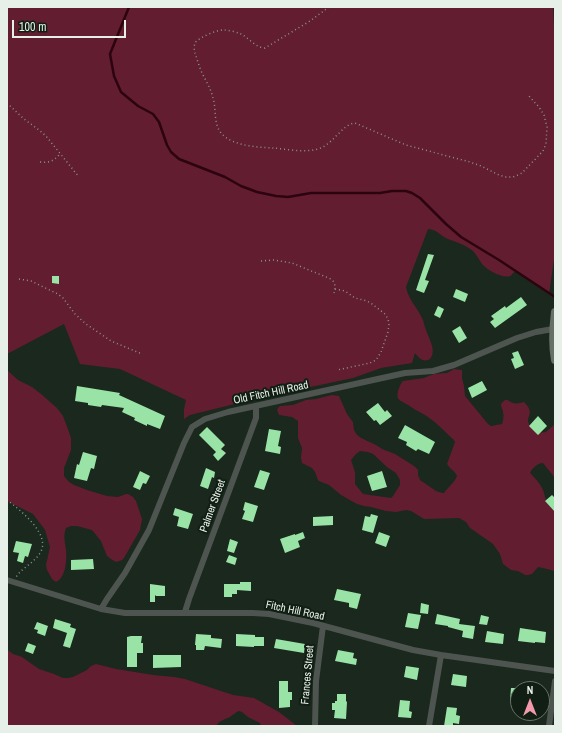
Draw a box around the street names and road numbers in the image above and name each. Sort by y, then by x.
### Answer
street label: Old Fitch Hill Road [232,379,310,407]
street label: Palmer Street [197,478,229,534]
street label: Fitch Hill Road [264,598,326,624]
street label: Frances Street [299,645,317,705]

